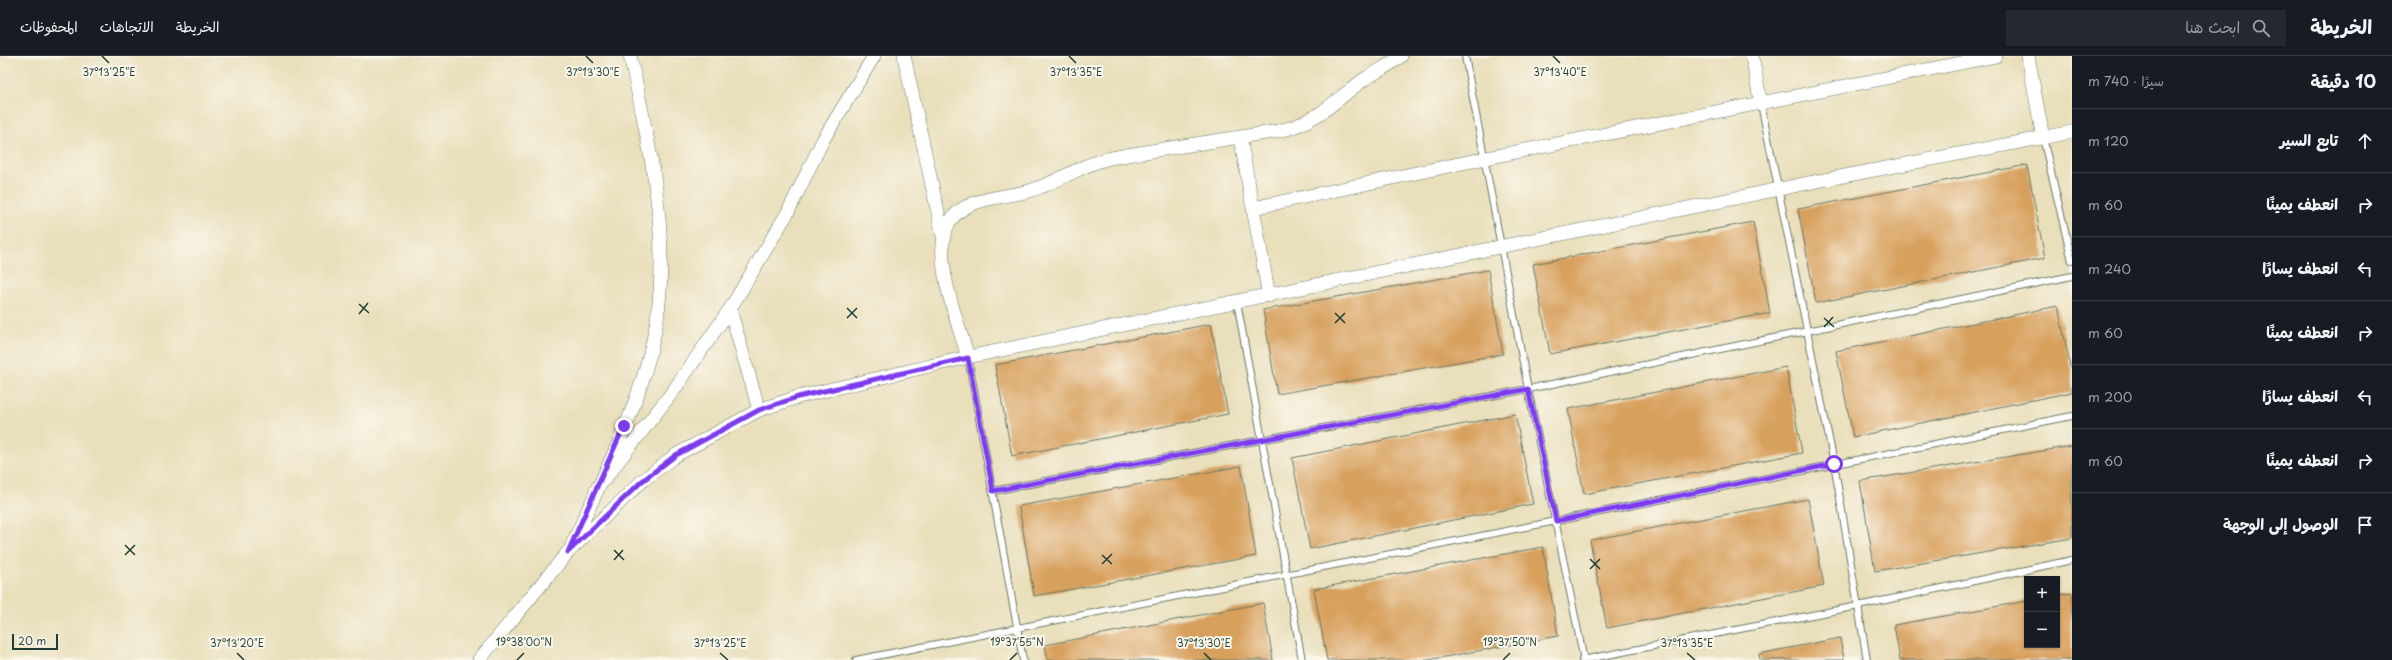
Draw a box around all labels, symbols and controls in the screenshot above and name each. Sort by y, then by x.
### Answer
search box [2006,10,2286,46]
text: الخريطة [2310,12,2372,40]
text: ابحث هنا [2185,15,2240,38]
text: المحفوظات [20,16,78,37]
text: الاتجاهات [100,16,154,37]
text: الخريطة [176,16,219,37]
icon: search [2250,17,2272,39]
text: 37°13'25"E [82,64,136,79]
text: 37°13'30"E [566,64,620,79]
text: 37°13'35"E [1050,64,1102,79]
text: 37°13'40"E [1533,64,1587,79]
text: 10 دقيقة [2311,68,2376,94]
text: سيرًا · 740 m [2088,71,2164,90]
text: تابع السير [2280,128,2338,151]
icon: ahead [2354,130,2376,152]
text: 120 m [2088,131,2129,150]
text: انعطف يمينًا [2266,192,2338,215]
icon: right [2354,194,2376,216]
text: 60 m [2088,195,2123,214]
text: انعطف يسارًا [2262,256,2338,279]
icon: left [2354,258,2376,280]
text: 240 m [2088,259,2131,278]
text: انعطف يمينًا [2266,320,2338,343]
icon: right [2354,322,2376,344]
text: 60 m [2088,323,2123,342]
text: انعطف يسارًا [2262,384,2338,407]
icon: left [2354,386,2376,408]
text: 200 m [2088,387,2132,406]
route end [615,417,633,435]
text: انعطف يمينًا [2266,448,2338,471]
icon: right [2354,450,2376,472]
text: 60 m [2088,451,2123,470]
route start [1825,455,1843,473]
text: الوصول إلى الوجهة [2223,512,2338,535]
icon: arrive [2354,514,2376,536]
map controls [2024,576,2060,648]
button: + [2024,576,2060,612]
button: − [2024,612,2060,648]
scale bar [12,632,58,651]
text: 20 m [18,632,46,649]
text: 19°38'00"N [496,634,552,649]
text: 19°37'55"N [990,634,1044,649]
text: 19°37'50"N [1483,634,1537,649]
text: 37°13'20"E [210,635,264,650]
text: 37°13'25"E [693,635,747,650]
text: 37°13'30"E [1177,635,1231,650]
text: 37°13'35"E [1661,635,1713,650]

